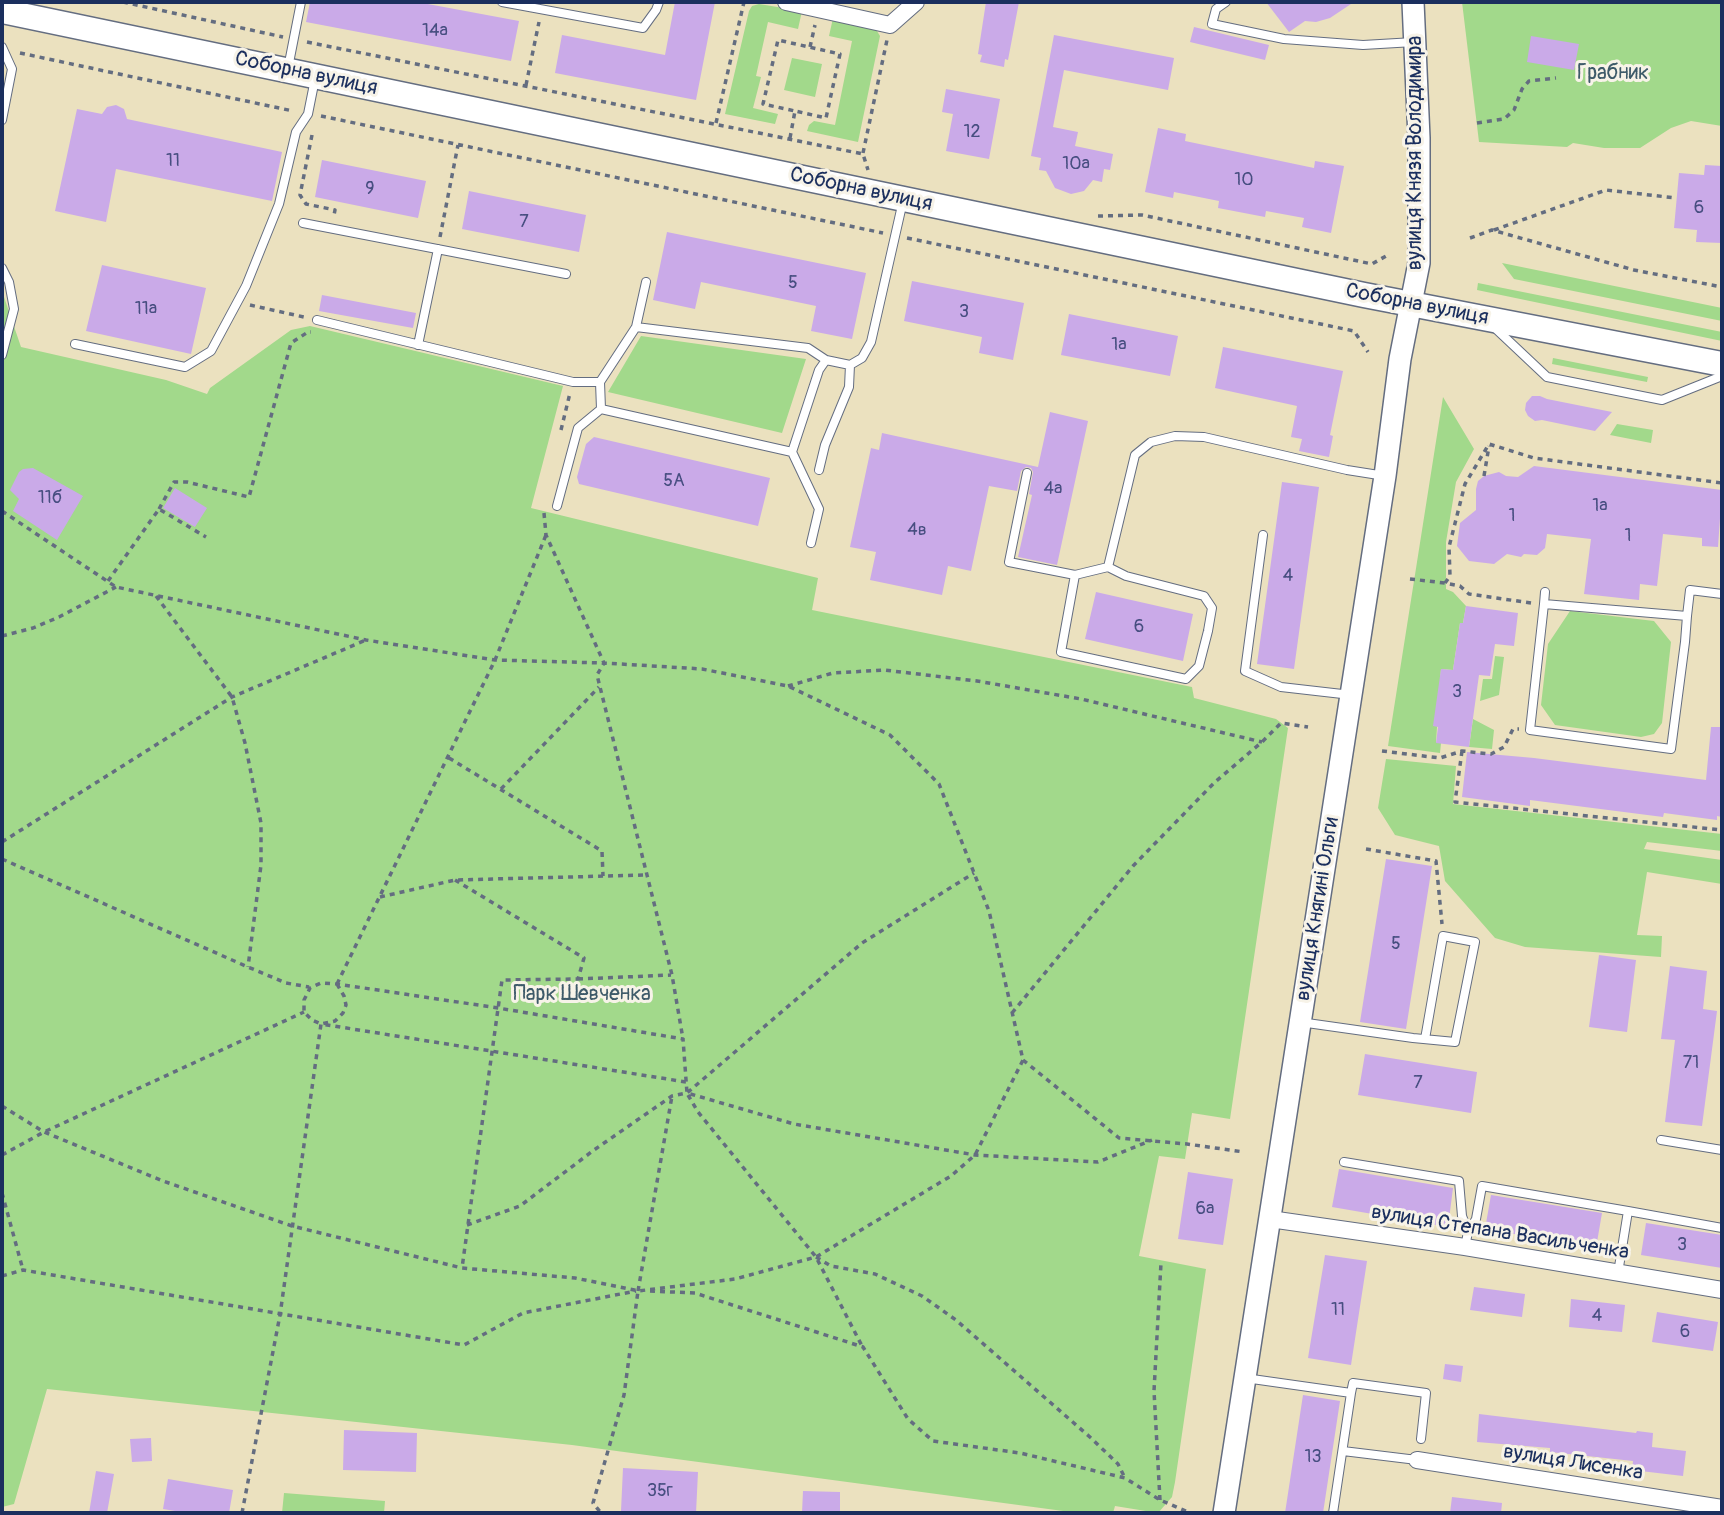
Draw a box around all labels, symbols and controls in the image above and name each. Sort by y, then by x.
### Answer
house number: 14а [422,20,448,42]
street label: вулиця Князя Володимира [1403,36,1429,270]
street label: Соборна вулиця [232,47,380,101]
park label: Грабник [1577,61,1649,87]
house number: 12 [963,121,981,143]
house number: 11 [166,150,180,172]
house number: 10а [1062,153,1090,175]
street label: Соборна вулиця [787,163,935,217]
house number: 10 [1234,169,1254,191]
house number: 9 [365,178,375,200]
house number: 6 [1694,197,1704,219]
house number: 7 [519,211,529,233]
house number: 5 [788,272,798,294]
street label: Соборна вулиця [1343,279,1491,331]
house number: 11а [135,298,157,320]
house number: 3 [959,301,969,323]
house number: 1а [1111,334,1127,356]
house number: 5А [663,470,685,492]
house number: 4а [1044,478,1062,500]
house number: 11б [38,487,62,509]
house number: 1а [1592,495,1608,517]
house number: 1 [1508,505,1516,527]
house number: 4в [907,519,927,541]
house number: 1 [1624,525,1632,547]
house number: 4 [1283,565,1293,587]
house number: 6 [1134,616,1144,638]
house number: 3 [1452,681,1462,703]
street label: вулиця Княгині Ольги [1291,815,1345,1003]
house number: 5 [1391,933,1401,955]
park label: Парк Шевченка [513,982,651,1008]
house number: 71 [1683,1052,1699,1074]
house number: 7 [1413,1072,1423,1094]
house number: 6а [1196,1198,1214,1220]
street label: вулиця Степана Васильченка [1369,1200,1631,1266]
house number: 3 [1677,1234,1687,1256]
house number: 11 [1331,1299,1345,1321]
house number: 4 [1592,1305,1602,1327]
house number: 6 [1680,1321,1690,1343]
street label: вулиця Лисенка [1501,1440,1645,1486]
house number: 13 [1304,1446,1322,1468]
house number: 35г [647,1480,673,1502]

